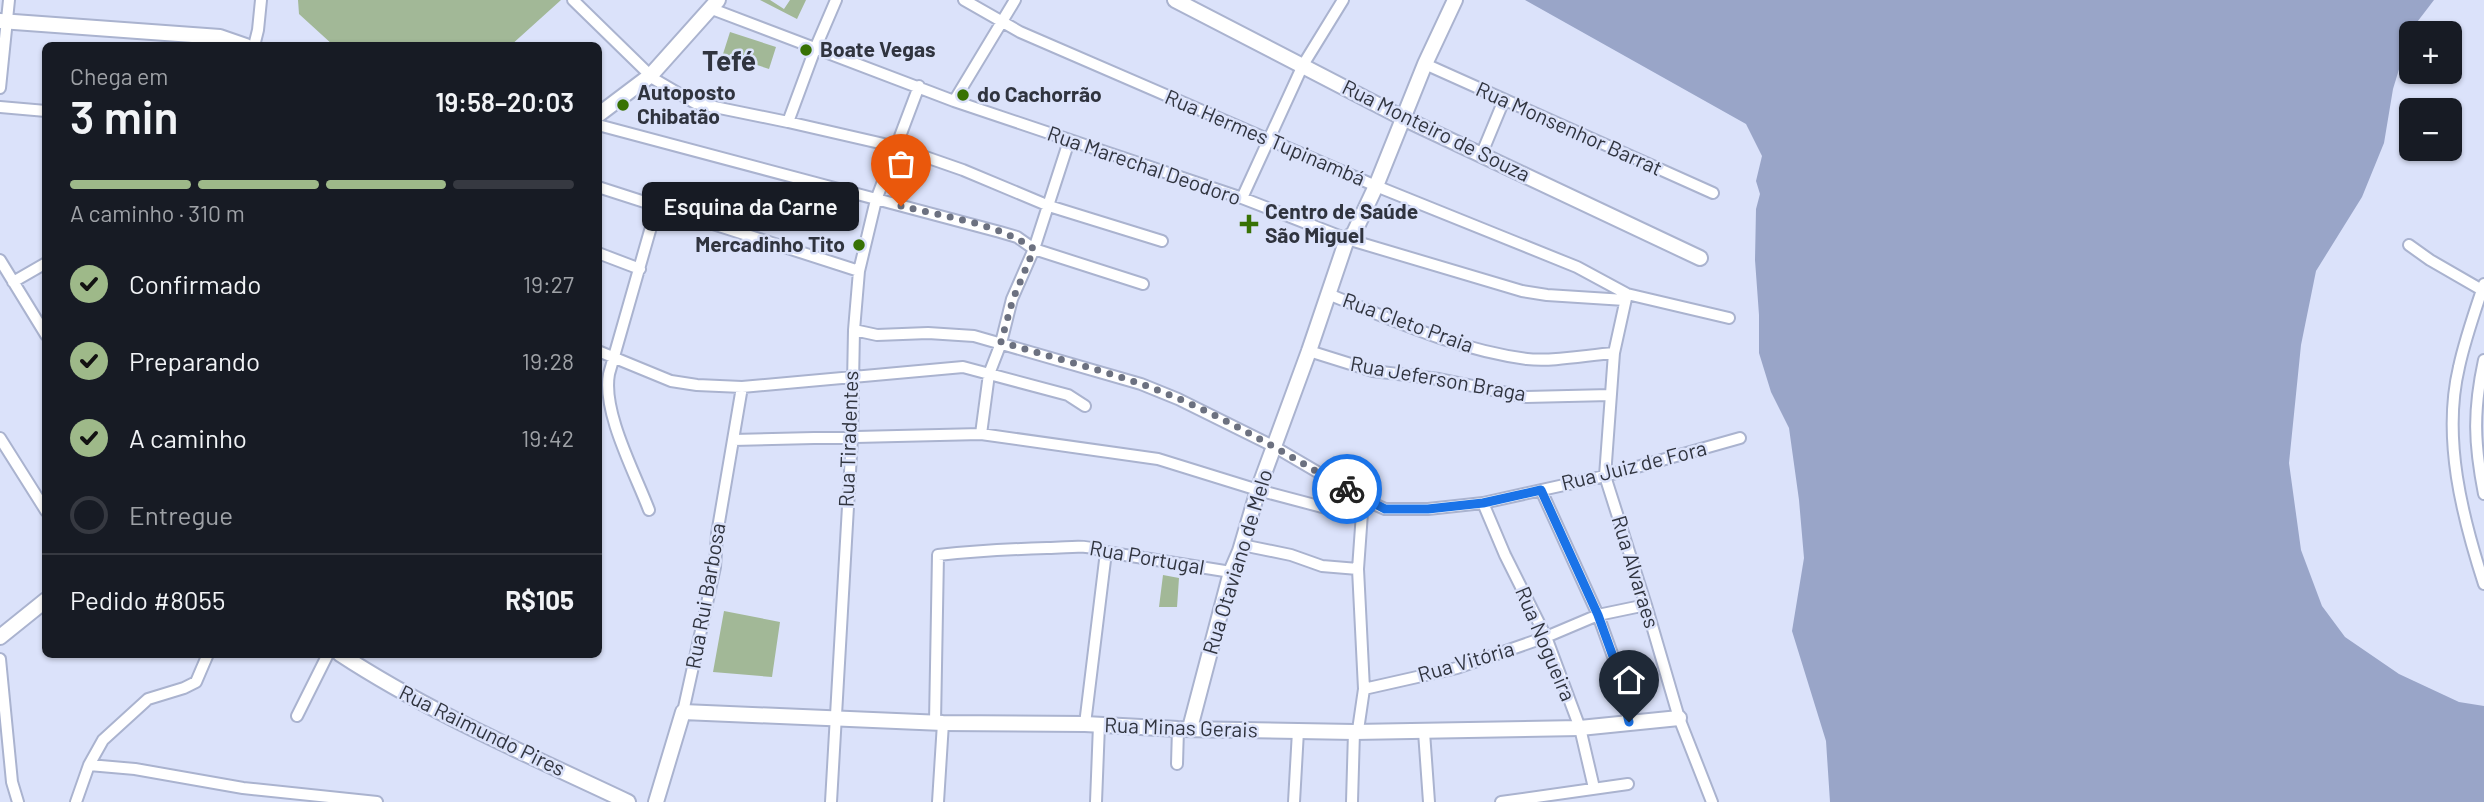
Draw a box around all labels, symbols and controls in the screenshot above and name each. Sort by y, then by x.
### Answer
map controls [2399,21,2462,161]
button: + [2399,21,2462,84]
place label: Boate Vegas [820,36,936,61]
marker: Boate Vegas [798,42,814,58]
district label: Tefé [702,43,756,77]
text: Chega em [70,62,168,90]
street label: Rua Monteiro de Souza [1339,73,1535,186]
street label: Rua Monsenhor Barrat [1473,75,1667,180]
place label: Autoposto Chibatão [637,79,736,128]
place label: do Cachorrão [977,81,1102,106]
street label: Rua Hermes Tupinambá [1162,83,1369,190]
text: 19:58–20:03 [435,86,574,117]
marker: do Cachorrão [955,87,971,103]
text: 3 min [70,88,179,143]
marker: Autoposto Chibatão [615,97,631,113]
button: − [2399,98,2462,161]
street label: Rua Marechal Deodoro [1044,120,1245,209]
pin [871,134,931,206]
icon: bag [882,145,920,183]
callout: Esquina da Carne [642,182,859,230]
text: Esquina da Carne [663,192,838,220]
place label: Centro de Saúde São Miguel [1265,198,1418,247]
text: A caminho · 310 m [70,199,245,227]
marker: Centro de Saúde São Miguel [1239,214,1259,234]
place label: Mercadinho Tito [695,231,845,256]
marker: Mercadinho Tito [851,237,867,253]
icon: check [70,265,108,303]
text: Confirmado [129,268,261,299]
text: 19:27 [523,270,574,298]
street label: Rua Cleto Praia [1340,286,1477,357]
icon: check [70,342,108,380]
text: Preparando [129,345,260,376]
text: 19:28 [522,347,574,375]
street label: Rua Jeferson Braga [1348,350,1528,405]
street label: Rua Tiradentes [833,370,862,508]
icon: check [70,419,108,457]
text: A caminho [129,422,247,453]
text: 19:42 [521,424,574,452]
street label: Rua Juiz de Fora [1558,434,1709,495]
courier [1312,454,1382,524]
street label: Rua Otaviano de Melo [1196,466,1277,657]
icon: bike [1328,470,1366,508]
text: Entregue [129,499,233,530]
street label: Rua Alvaraes [1607,512,1665,631]
street label: Rua Rui Barbosa [679,521,730,671]
street label: Rua Portugal [1088,534,1207,579]
street label: Rua Nogueira [1511,582,1582,704]
text: Pedido #8055 [70,584,225,615]
text: R$105 [505,584,574,615]
street label: Rua Vitória [1415,635,1517,686]
pin [1599,650,1659,722]
icon: home [1610,661,1648,699]
street label: Rua Raimundo Pires [396,679,570,781]
street label: Rua Minas Gerais [1104,711,1258,742]

